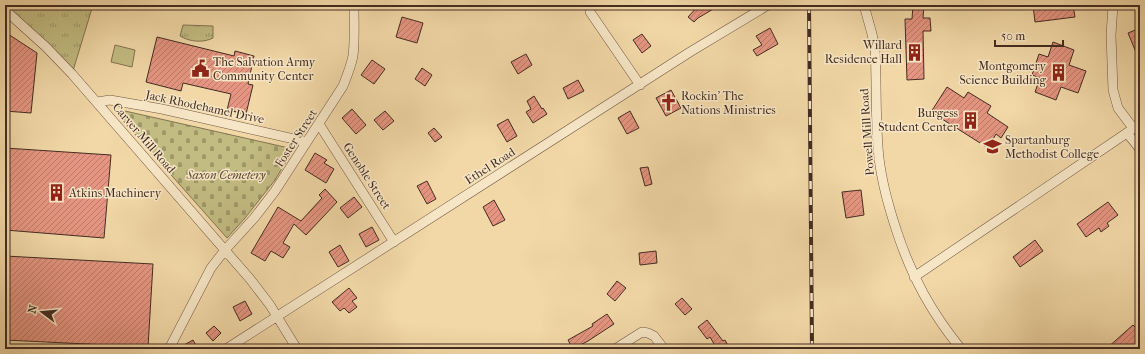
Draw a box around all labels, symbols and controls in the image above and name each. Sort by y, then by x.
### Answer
scale bar [995,22,1063,48]
text: 50 m [1001,29,1025,43]
place label: Willard Residence Hall [825,38,903,66]
building icon: Willard Residence Hall [905,42,925,62]
place label: The Salvation Army Community Center [213,55,316,83]
public building icon: The Salvation Army Community Center [190,59,210,79]
place label: Montgomery Science Building [960,59,1047,87]
building icon: Montgomery Science Building [1049,63,1069,83]
street label: Jack Rhodehamel Drive [143,87,266,126]
street label: Powell Mill Road [857,88,877,176]
place label: Rockin’ The Nations Ministries [681,89,776,117]
church icon: Rockin’ The Nations Ministries [658,93,678,113]
street label: Carver Mill Road [110,100,179,176]
street label: Foster Street [272,106,320,170]
place label: Burgess Student Center [878,106,959,134]
building icon: Burgess Student Center [961,110,981,130]
place label: Spartanburg Methodist College [1005,133,1099,161]
school or university icon: Spartanburg Methodist College [982,137,1002,157]
street label: Genoble Street [340,140,394,213]
street label: Ethel Road [462,144,518,187]
park label: Saxon Cemetery [186,168,267,182]
building icon: Atkins Machinery [46,183,66,203]
place label: Atkins Machinery [68,186,162,200]
north arrow [22,292,62,332]
text: N [25,303,40,315]

